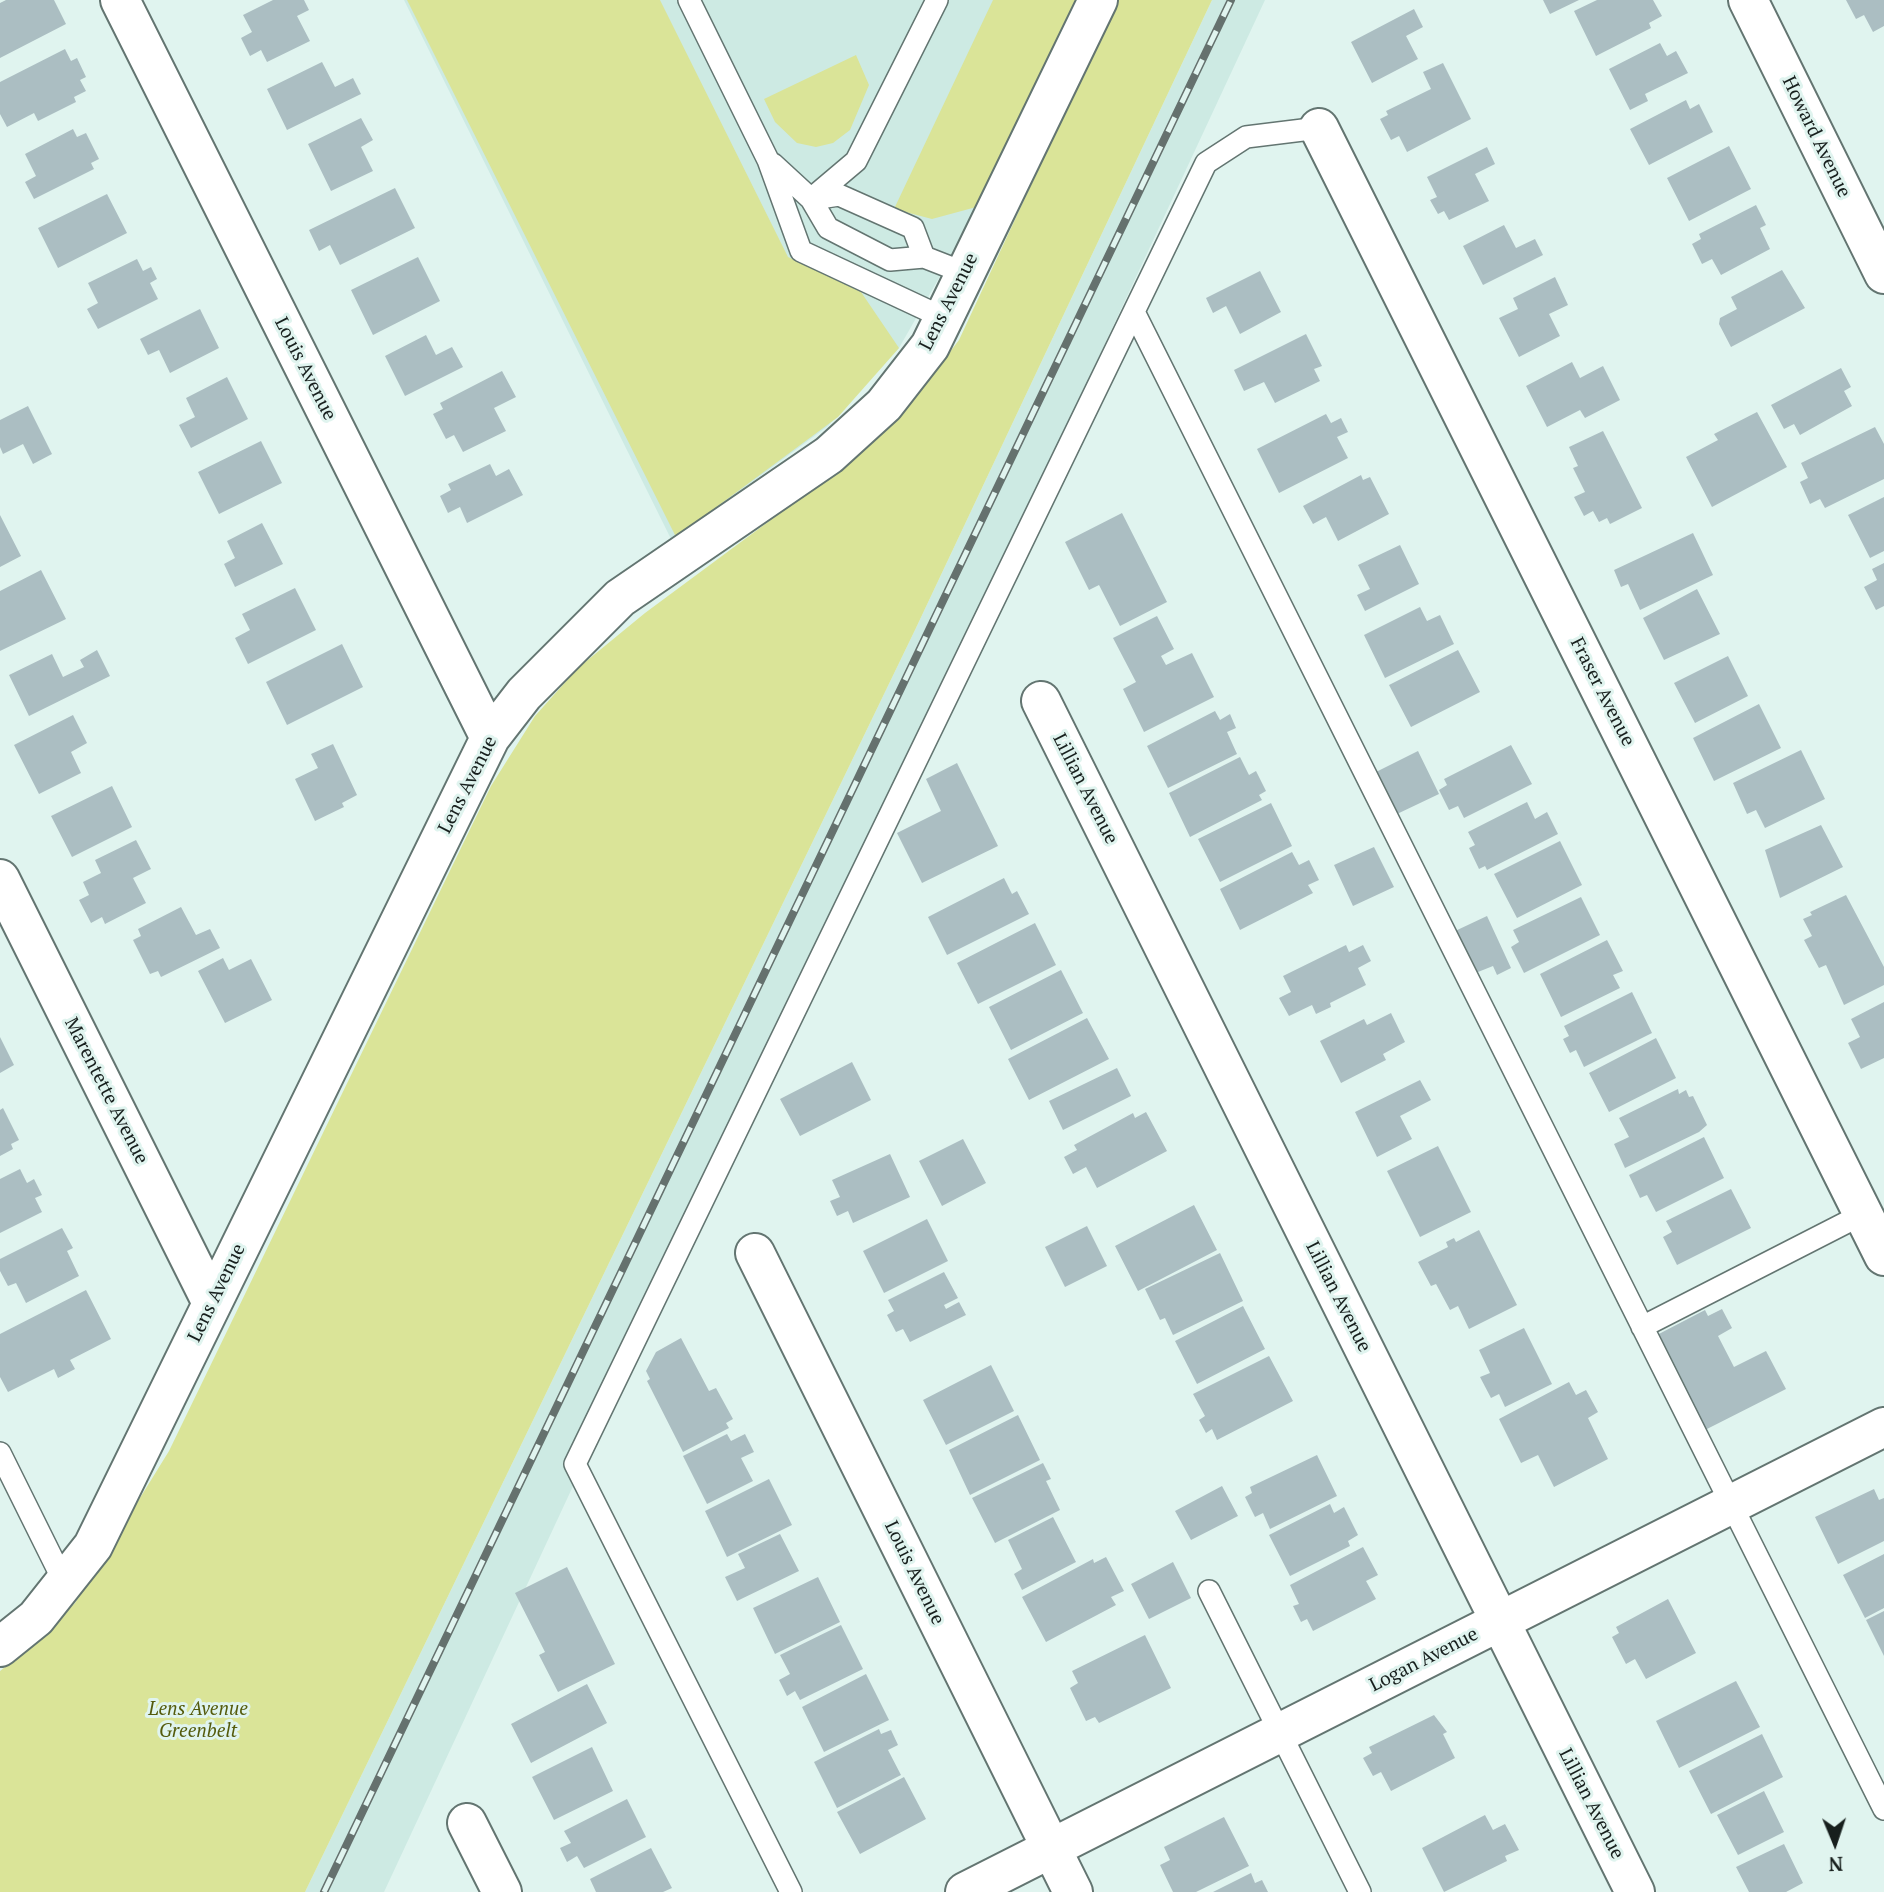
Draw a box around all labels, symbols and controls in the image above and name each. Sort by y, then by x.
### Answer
street label: Howard Avenue [1777,73,1855,201]
street label: Lens Avenue [915,249,983,355]
street label: Louis Avenue [269,314,341,424]
street label: Fraser Avenue [1565,634,1639,750]
street label: Lillian Avenue [1047,730,1123,848]
street label: Lens Avenue [434,732,502,838]
street label: Marentette Avenue [59,1014,153,1168]
street label: Lillian Avenue [1300,1238,1376,1356]
street label: Lens Avenue [183,1240,251,1346]
street label: Louis Avenue [879,1517,949,1629]
street label: Logan Avenue [1366,1623,1482,1697]
park label: Lens Avenue Greenbelt [148,1699,248,1743]
street label: Lillian Avenue [1553,1745,1629,1863]
north arrow [1800,1808,1870,1878]
text: N [1828,1852,1843,1877]

